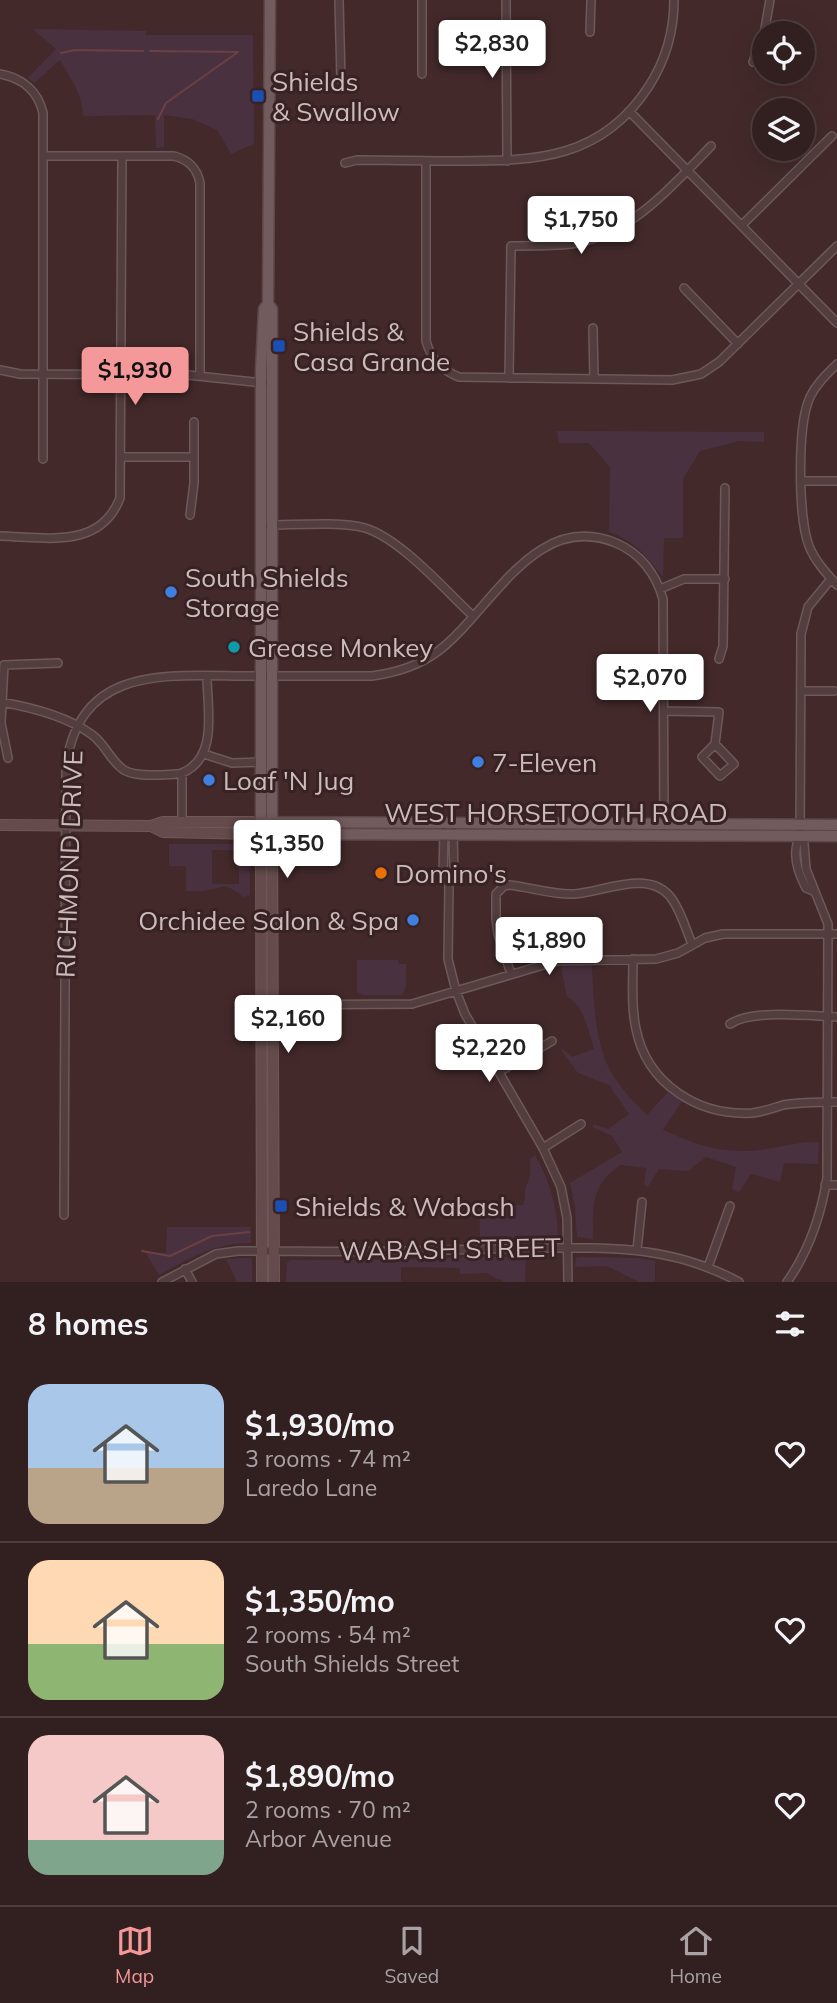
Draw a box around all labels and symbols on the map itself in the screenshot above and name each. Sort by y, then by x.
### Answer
pin: $2,830 [435,20,549,80]
place label: Shields & Swallow [272,65,400,128]
marker: Shields & Swallow [250,88,266,104]
pin: $1,750 [524,196,638,256]
place label: Shields & Casa Grande [293,315,450,378]
marker: Shields & Casa Grande [271,338,287,354]
pin: $1,930 [78,348,192,407]
place label: South Shields Storage [185,561,349,624]
marker: South Shields Storage [163,584,179,600]
place label: Grease Monkey [248,631,433,664]
marker: Grease Monkey [226,639,242,655]
pin: $2,070 [593,654,707,714]
place label: 7-Eleven [492,746,597,779]
street label: RICHMOND DRIVE [49,749,89,979]
marker: 7-Eleven [470,754,486,770]
place label: Loaf 'N Jug [223,764,354,797]
marker: Loaf 'N Jug [201,772,217,788]
street label: WEST HORSETOOTH ROAD [384,796,728,829]
pin: $1,350 [230,820,344,880]
place label: Domino's [395,857,507,890]
marker: Domino's [373,865,389,881]
place label: Orchidee Salon & Spa [138,904,399,937]
marker: Orchidee Salon & Spa [405,912,421,928]
pin: $1,890 [492,918,606,977]
pin: $2,160 [231,996,345,1055]
pin: $2,220 [432,1024,546,1084]
place label: Shields & Wabash [295,1190,515,1223]
marker: Shields & Wabash [273,1198,289,1214]
street label: WABASH STREET [339,1231,561,1267]

